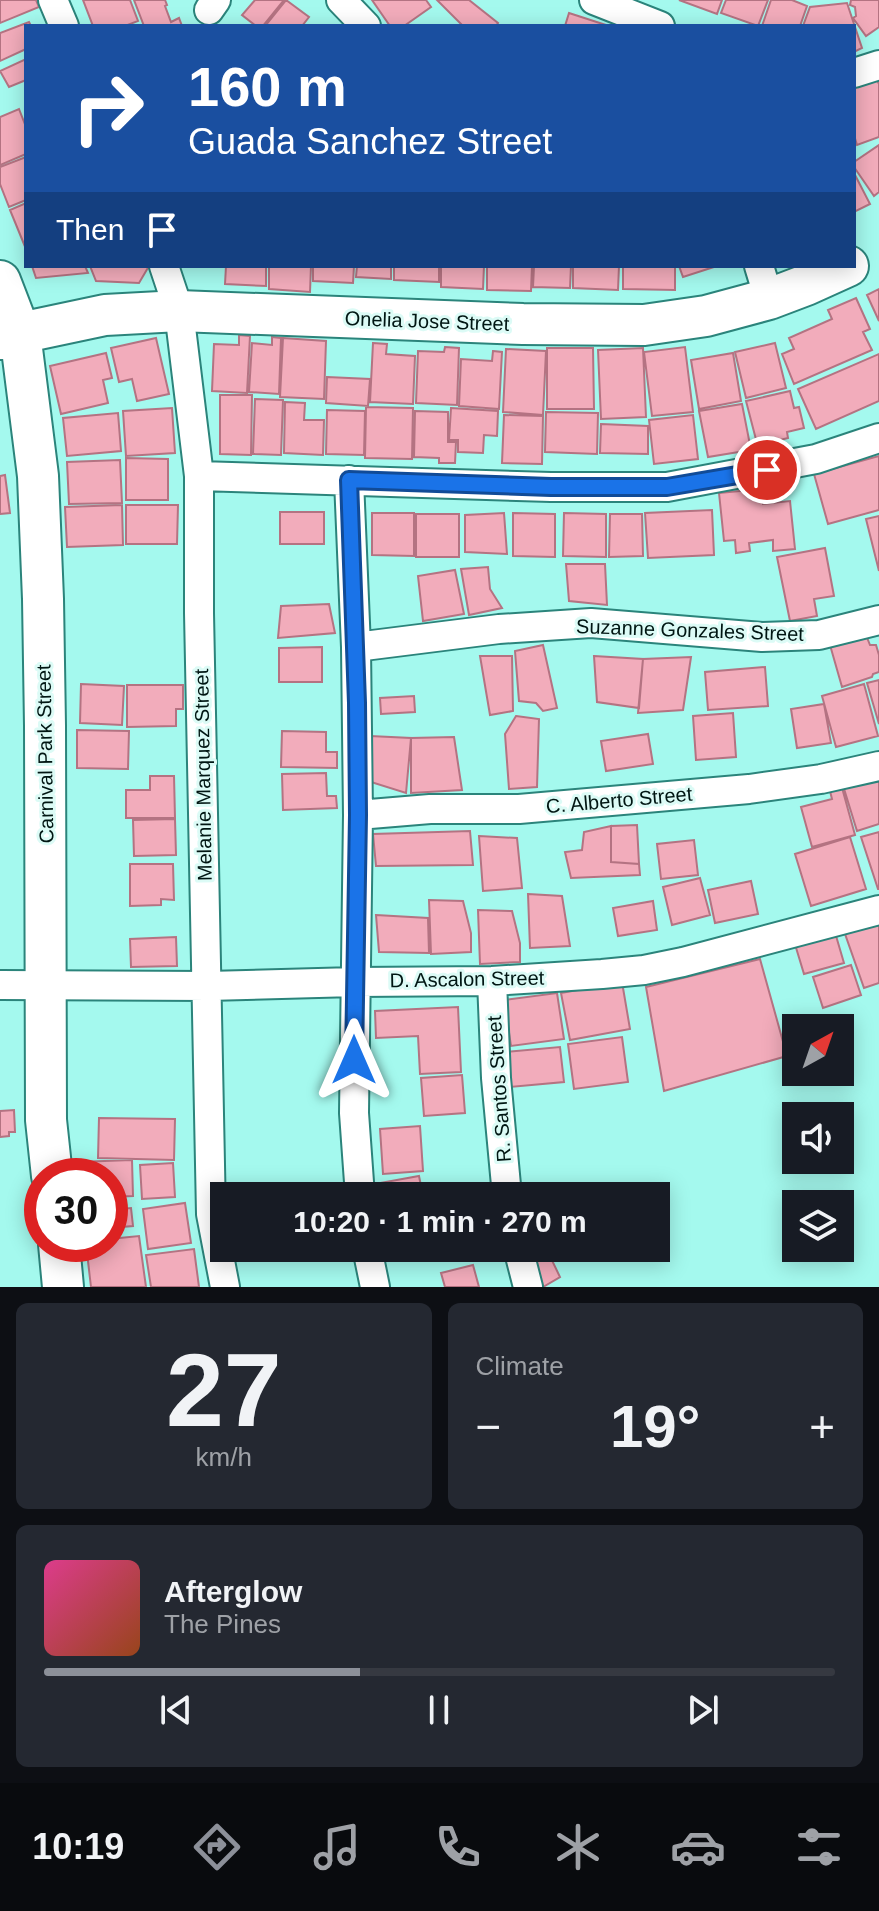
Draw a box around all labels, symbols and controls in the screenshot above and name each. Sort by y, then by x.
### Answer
text: 160 m [188,55,347,118]
icon: right [56,56,160,160]
text: Guada Sanchez Street [188,121,552,162]
icon: arrive [140,208,184,252]
text: Then [56,213,124,246]
street label: Onelia Jose Street [344,307,510,335]
pin [733,436,801,504]
icon: arrive [745,448,789,492]
street label: Suzanne Gonzales Street [576,615,805,645]
street label: Carnival Park Street [32,664,58,844]
street label: Melanie Marquez Street [190,668,216,881]
street label: C. Alberto Street [545,783,693,817]
street label: D. Ascalon Street [390,967,545,991]
north arrow [782,1014,854,1086]
map controls [782,1014,854,1262]
street label: R. Santos Street [483,1015,515,1163]
position arrow [312,1018,396,1102]
button: sound [782,1102,854,1174]
speed limit sign: 30 [24,1158,128,1262]
button: layers [782,1190,854,1262]
text: 10:20 · 1 min · 270 m [293,1205,587,1238]
text: 27 [166,1332,282,1448]
text: Climate [476,1351,564,1381]
text: 19° [610,1393,701,1460]
text: − [476,1402,501,1451]
text: + [809,1402,835,1451]
text: km/h [196,1442,252,1472]
text: Afterglow [164,1575,302,1608]
text: The Pines [164,1609,281,1639]
icon: previous [154,1688,198,1732]
icon: pause [417,1688,461,1732]
icon: next [681,1688,725,1732]
icon: directions [189,1819,245,1875]
icon: music [309,1819,365,1875]
icon: phone [430,1819,486,1875]
icon: climate [550,1819,606,1875]
icon: car [670,1819,726,1875]
icon: filters [791,1819,847,1875]
text: 10:19 [32,1826,124,1867]

